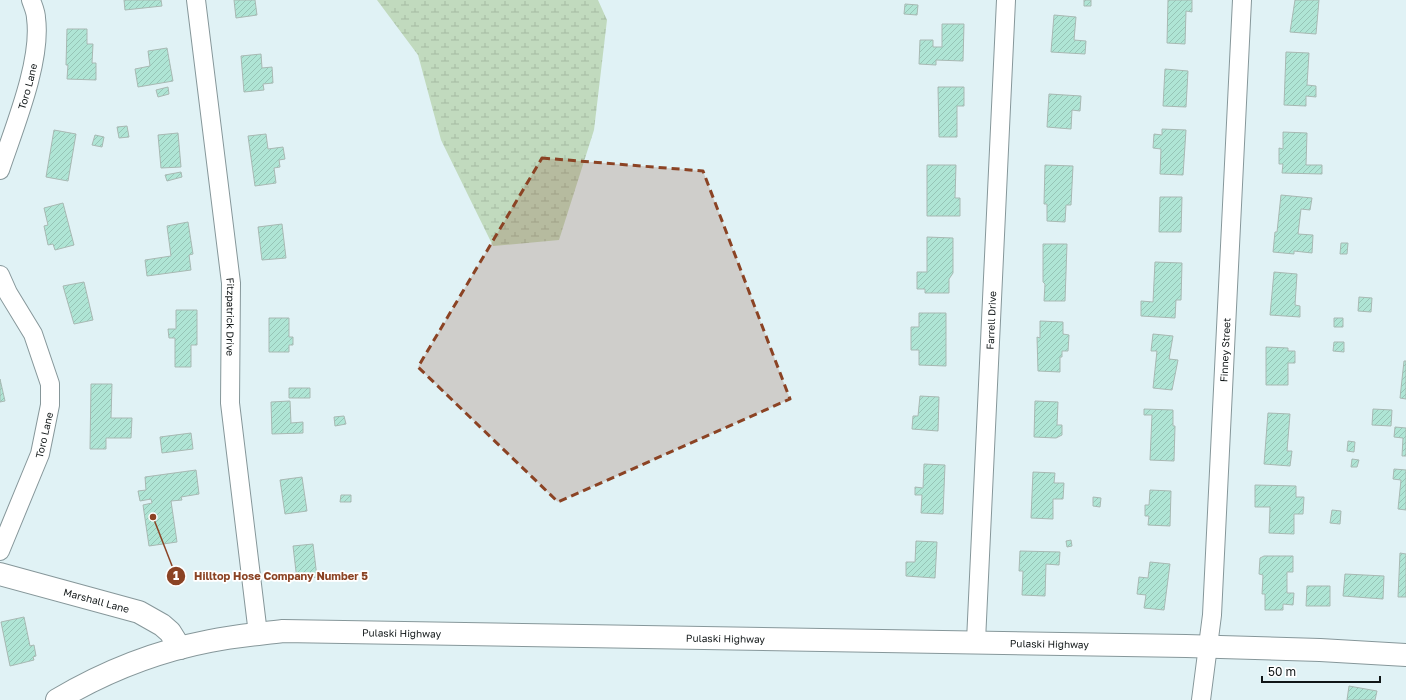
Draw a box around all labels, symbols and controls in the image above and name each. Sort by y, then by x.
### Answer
street label: Toro Lane [15,62,39,111]
street label: Fitzpatrick Drive [224,277,237,356]
street label: Farrell Drive [984,291,998,350]
street label: Finney Street [1217,318,1232,382]
street label: Toro Lane [33,411,55,459]
callout: Hilltop Hose Company Number 5 [166,565,376,588]
text: 1 [173,568,179,583]
text: Hilltop Hose Company Number 5 [194,569,368,582]
street label: Marshall Lane [62,586,131,615]
street label: Pulaski Highway [362,626,442,640]
street label: Pulaski Highway [686,632,766,645]
street label: Pulaski Highway [1010,637,1089,650]
scale bar [1262,658,1380,684]
text: 50 m [1268,664,1296,679]

